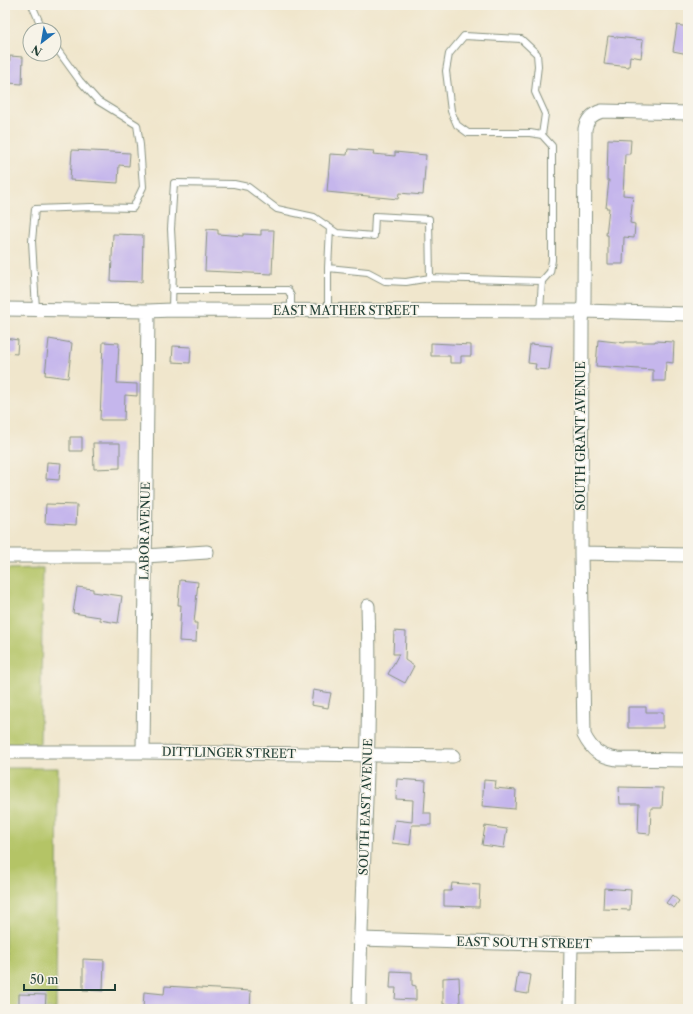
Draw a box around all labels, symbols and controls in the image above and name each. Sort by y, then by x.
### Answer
north arrow [22,22,62,62]
text: N [29,42,45,59]
street label: EAST MATHER STREET [273,303,419,318]
street label: SOUTH GRANT AVENUE [573,361,588,511]
street label: LABOR AVENUE [136,482,153,580]
street label: SOUTH EAST AVENUE [356,738,375,876]
street label: DITTLINGER STREET [162,744,296,761]
street label: EAST SOUTH STREET [456,934,592,951]
scale bar [24,966,115,992]
text: 50 m [30,972,59,987]

